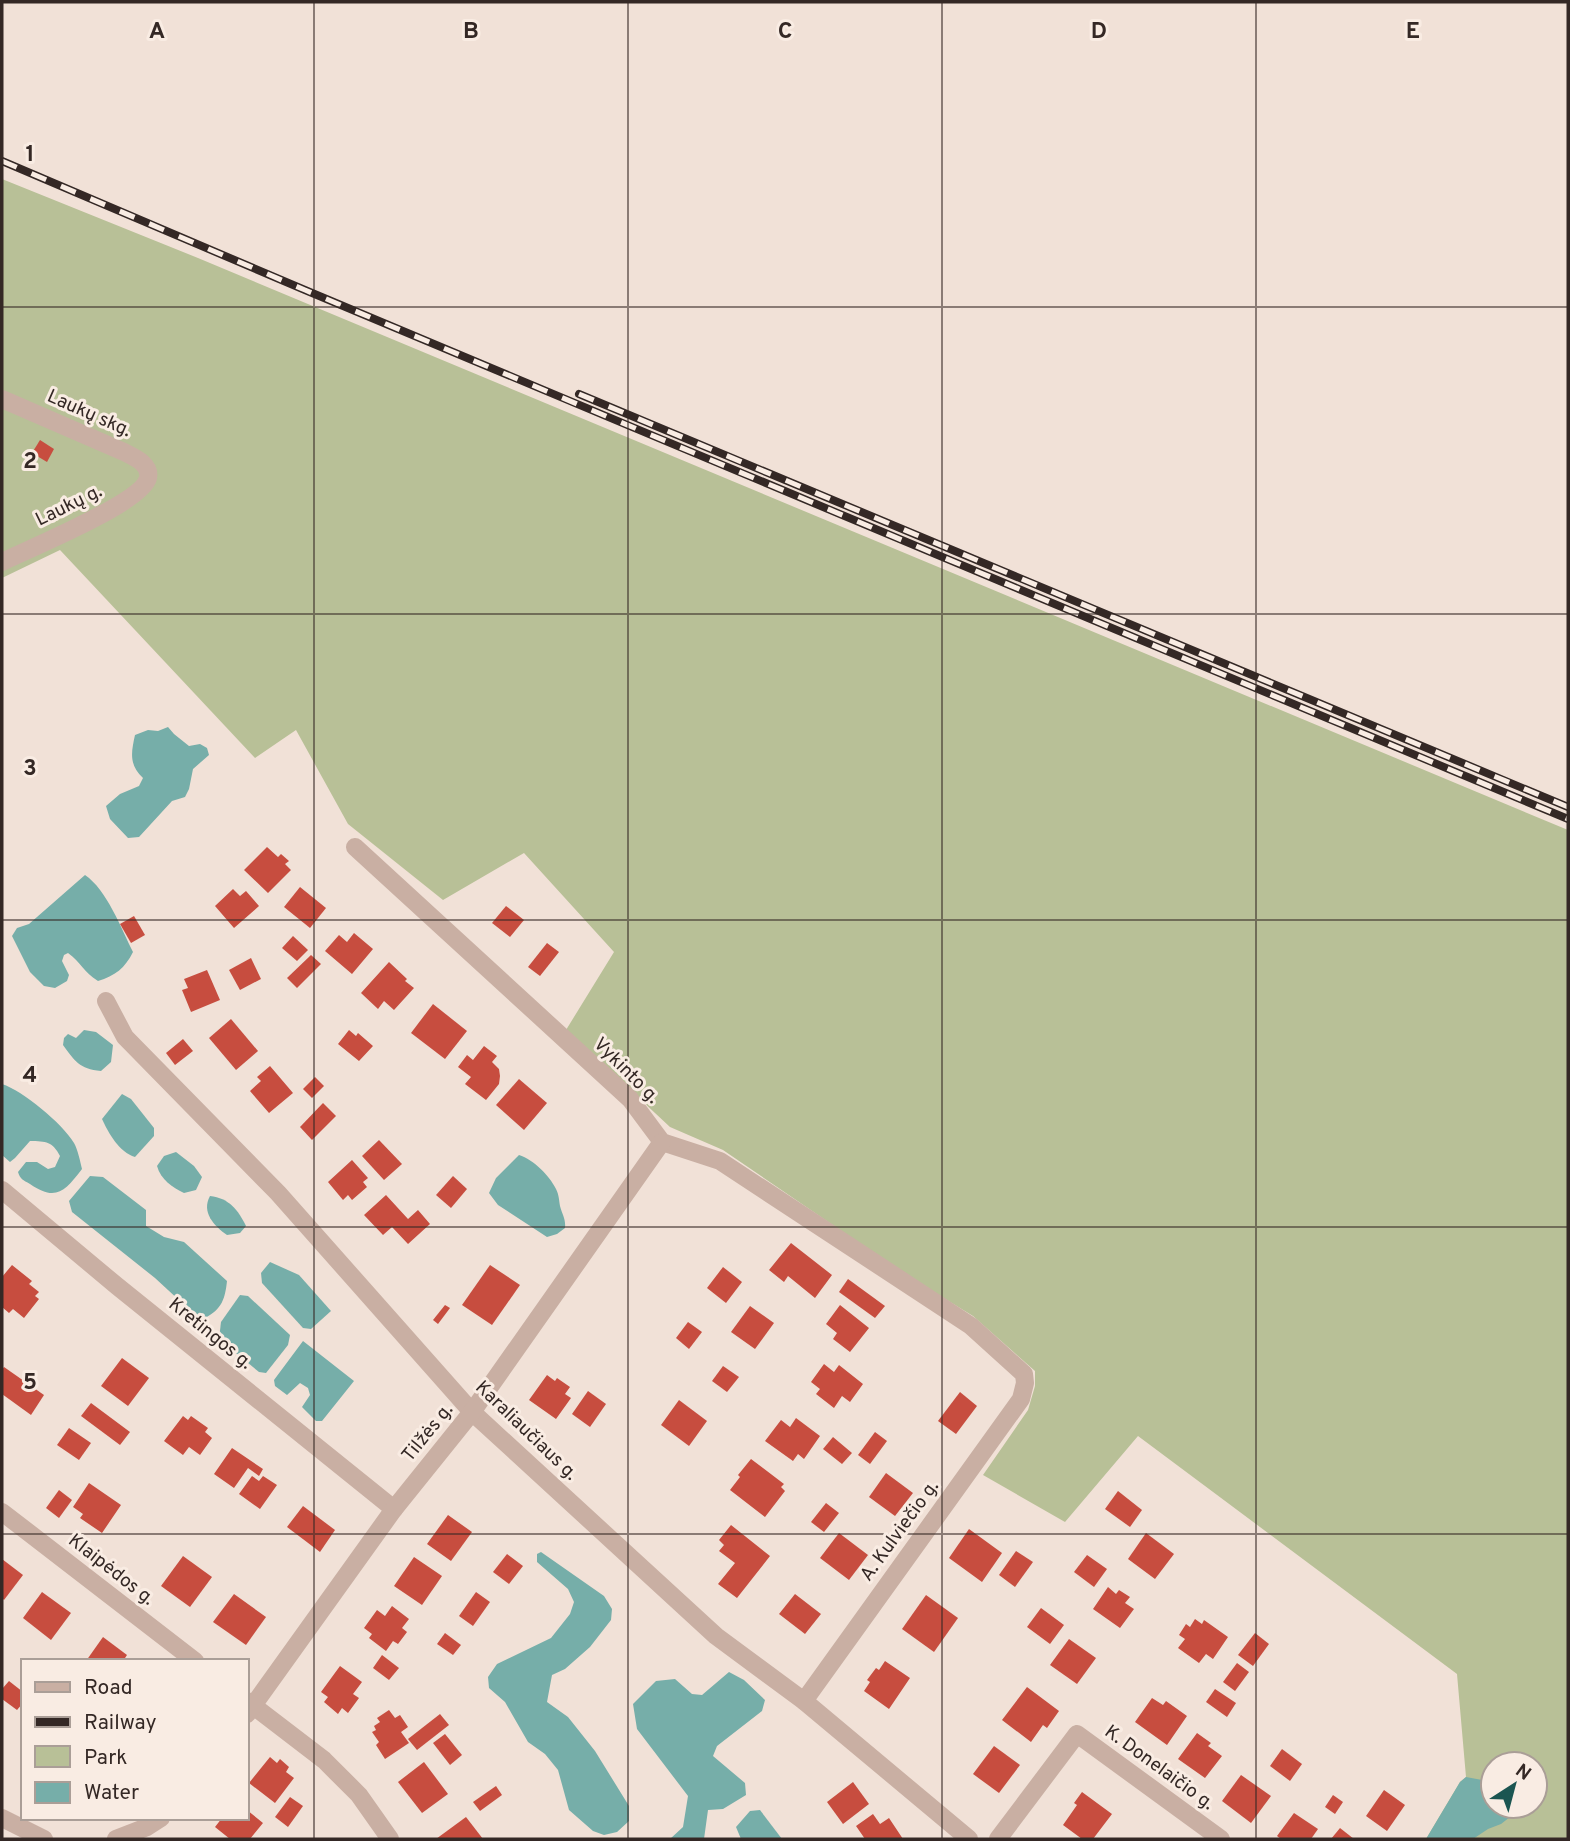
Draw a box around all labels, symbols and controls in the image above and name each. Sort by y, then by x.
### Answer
text: A [149,18,165,47]
text: B [463,18,479,47]
text: C [778,18,792,47]
text: D [1091,18,1107,47]
text: E [1406,18,1420,47]
text: 1 [25,141,35,170]
street label: Laukų skg. [43,385,135,443]
text: 2 [23,448,37,477]
street label: Laukų g. [32,480,106,532]
text: 3 [23,755,37,784]
street label: Vykinto g. [588,1033,664,1109]
text: 4 [23,1062,37,1091]
street label: Kretingos g. [163,1293,257,1375]
text: 5 [23,1369,37,1398]
street label: Karaliaučiaus g. [470,1376,582,1486]
street label: Tilžės g. [397,1399,459,1467]
street label: A. Kulviečio g. [855,1476,945,1586]
street label: Klaipėdos g. [63,1529,159,1611]
legend [21,1659,248,1820]
text: Road [84,1675,133,1702]
text: Railway [84,1710,157,1737]
street label: K. Donelaičio g. [1099,1720,1219,1816]
text: Park [84,1745,127,1772]
north arrow [1479,1750,1549,1820]
text: N [1510,1759,1535,1787]
text: Water [84,1780,139,1807]

